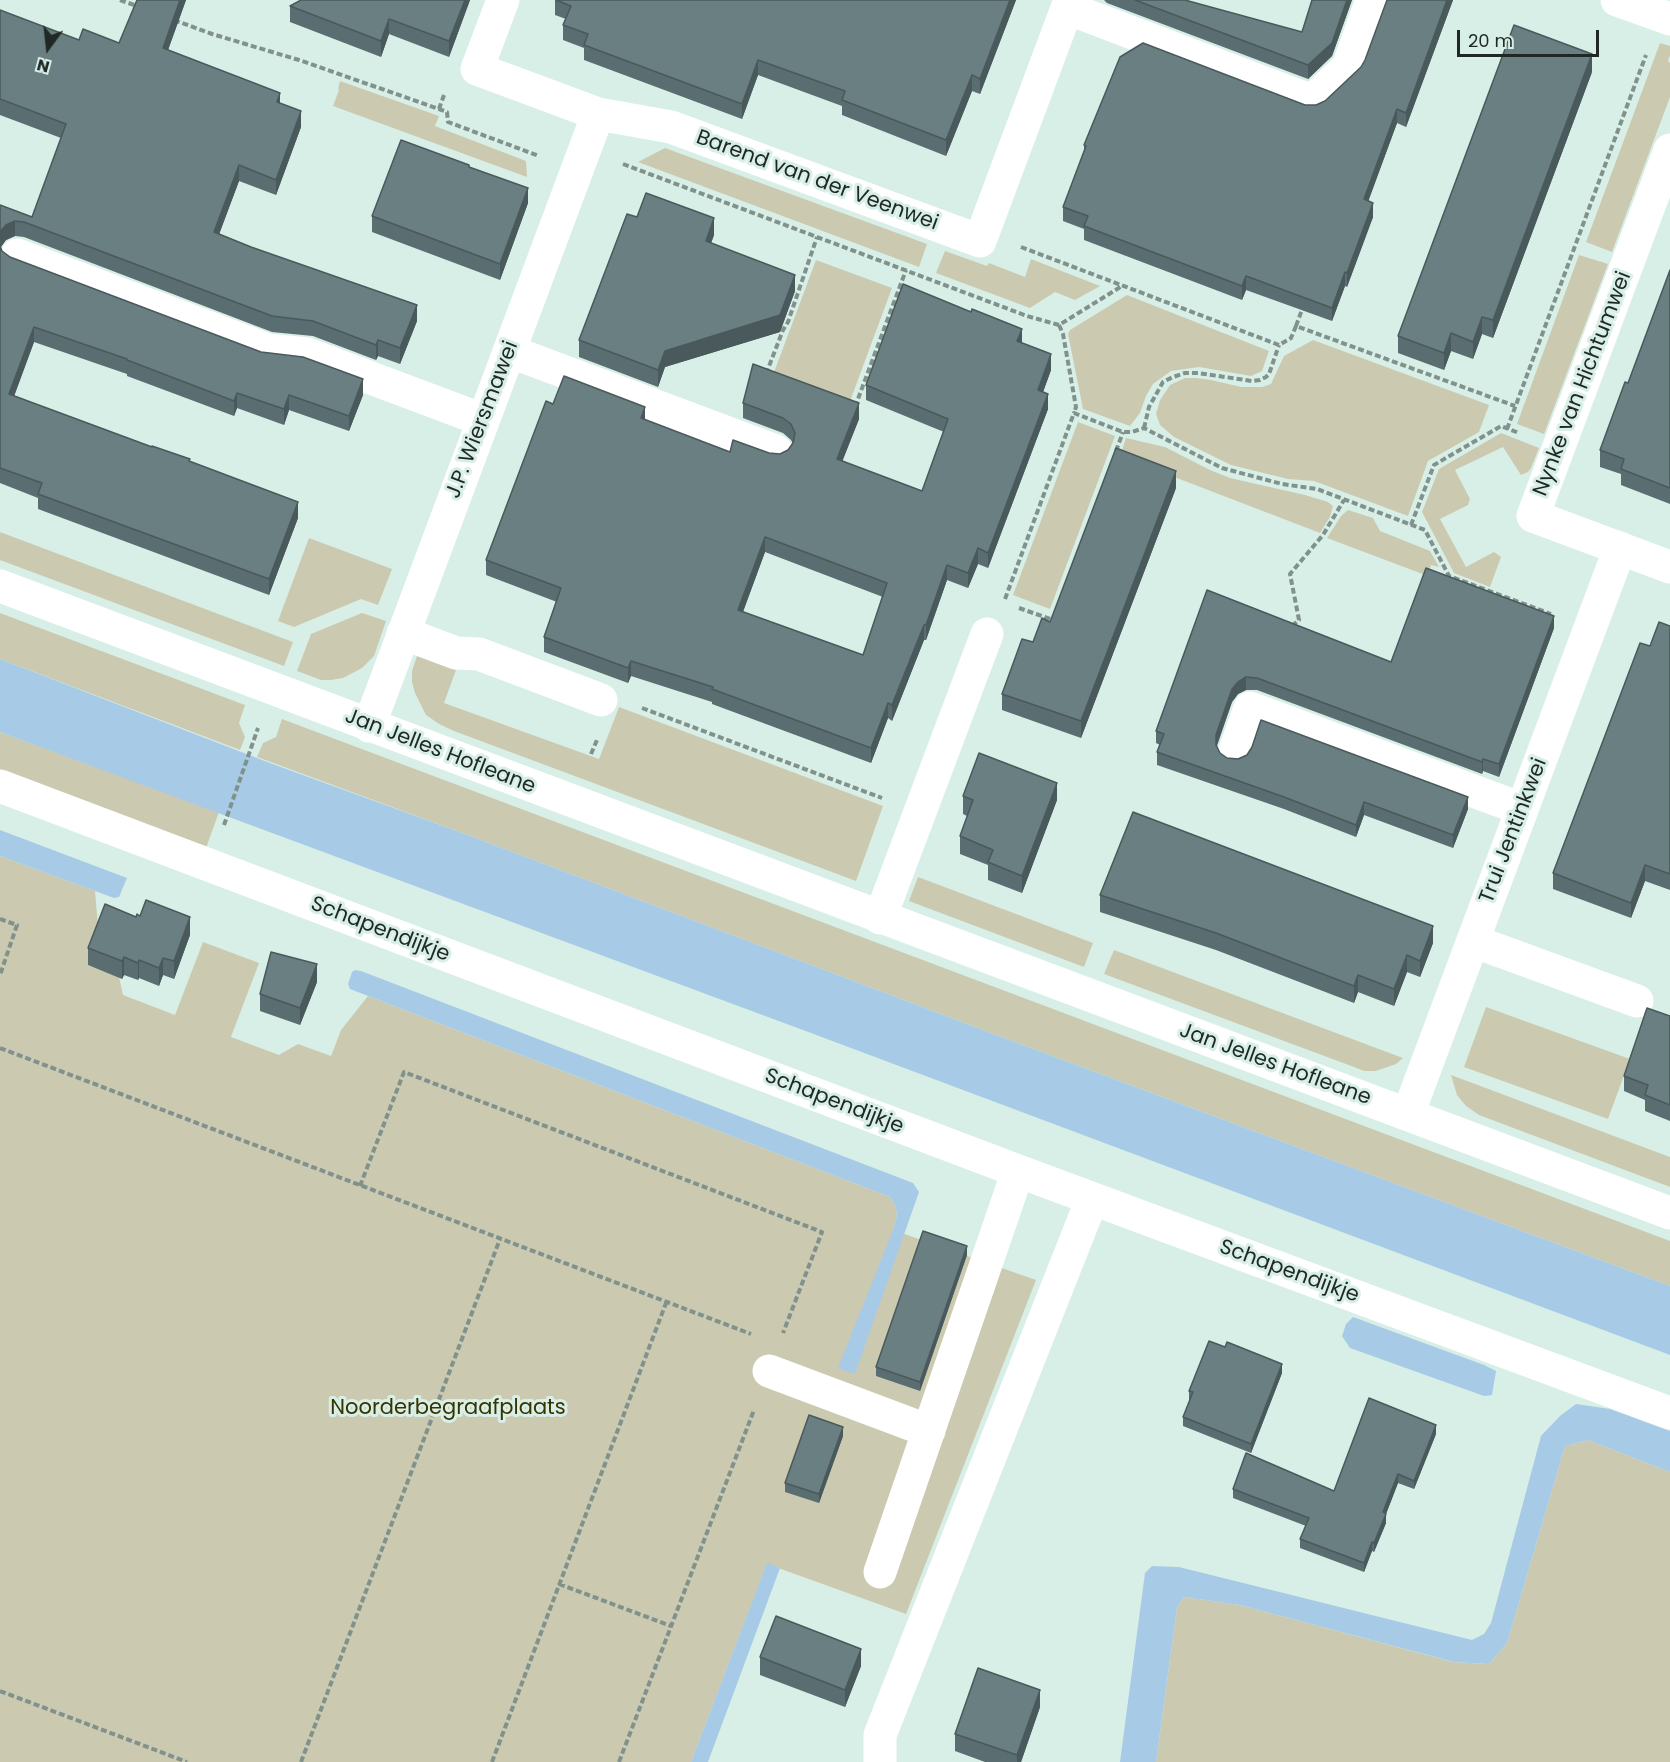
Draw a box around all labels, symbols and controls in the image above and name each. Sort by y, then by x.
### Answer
north arrow [18,18,78,78]
scale bar [1460,18,1602,56]
text: 20 m [1468,28,1513,53]
text: N [34,53,52,79]
street label: Barend van der Veenwei [692,125,942,237]
street label: Nynke van Hichtumwei [1529,268,1637,500]
street label: J.P. Wiersmawei [441,338,525,502]
street label: Jan Jelles Hofleane [341,704,539,800]
street label: Trui Jentinkwei [1475,755,1553,907]
street label: Schapendijkje [307,892,453,968]
street label: Jan Jelles Hofleane [1176,1019,1374,1111]
street label: Schapendijkje [761,1064,907,1140]
street label: Schapendijkje [1216,1235,1362,1309]
park label: Noorderbegraafplaats [330,1396,566,1422]

